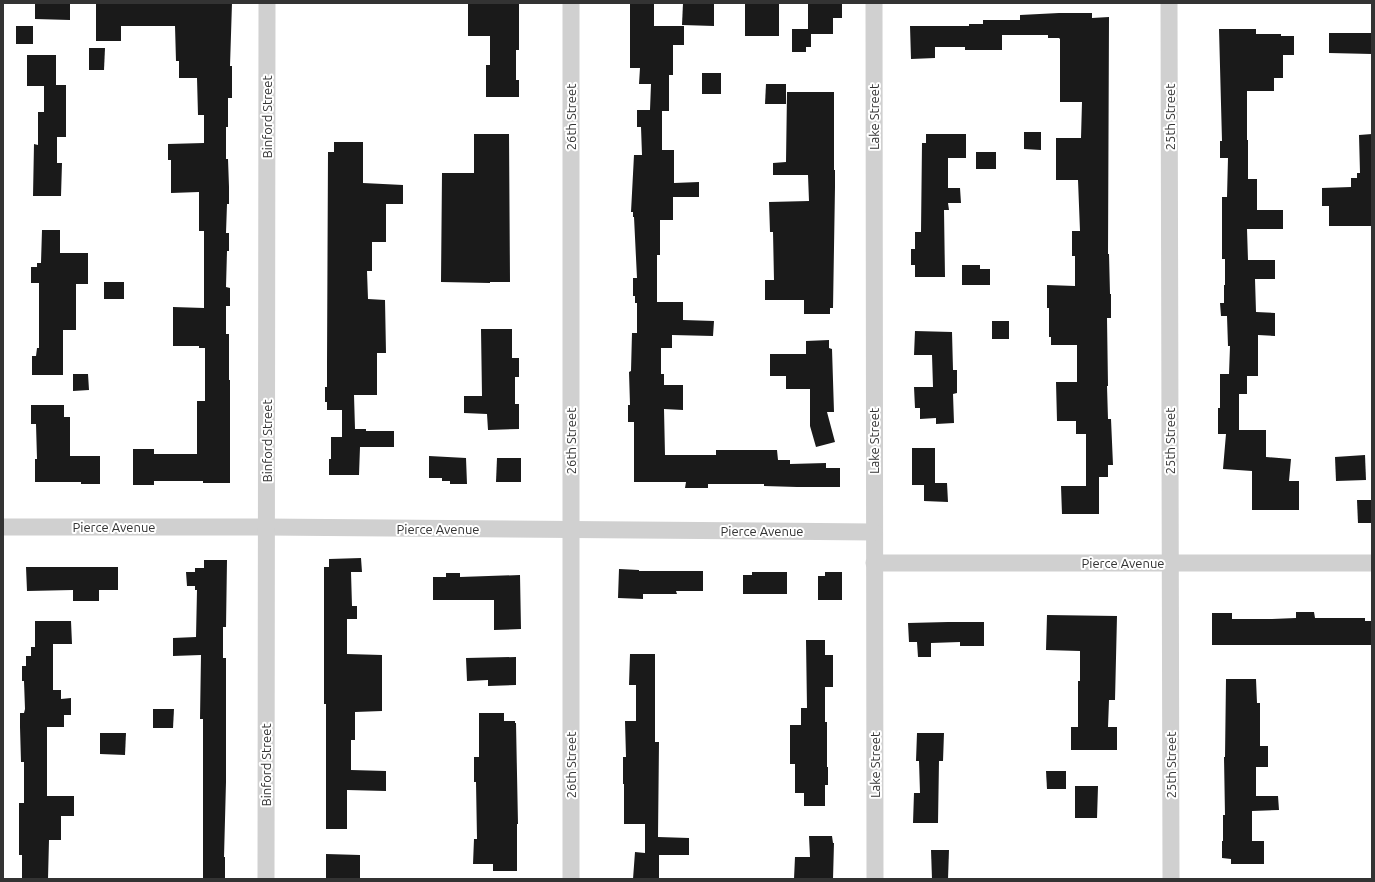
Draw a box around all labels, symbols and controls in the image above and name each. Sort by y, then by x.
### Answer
street label: Binford Street [260,75,274,159]
street label: 26th Street [564,84,578,150]
street label: Lake Street [867,84,881,150]
street label: 25th Street [1163,84,1177,150]
street label: Binford Street [260,399,274,483]
street label: 26th Street [564,408,578,474]
street label: Lake Street [867,408,881,474]
street label: 25th Street [1163,408,1177,474]
street label: Pierce Avenue [73,520,155,534]
street label: Pierce Avenue [397,522,479,536]
street label: Pierce Avenue [721,524,803,538]
street label: Pierce Avenue [1082,556,1164,570]
street label: Binford Street [259,723,273,807]
street label: 26th Street [564,732,578,798]
street label: Lake Street [868,732,882,798]
street label: 25th Street [1164,732,1178,798]

